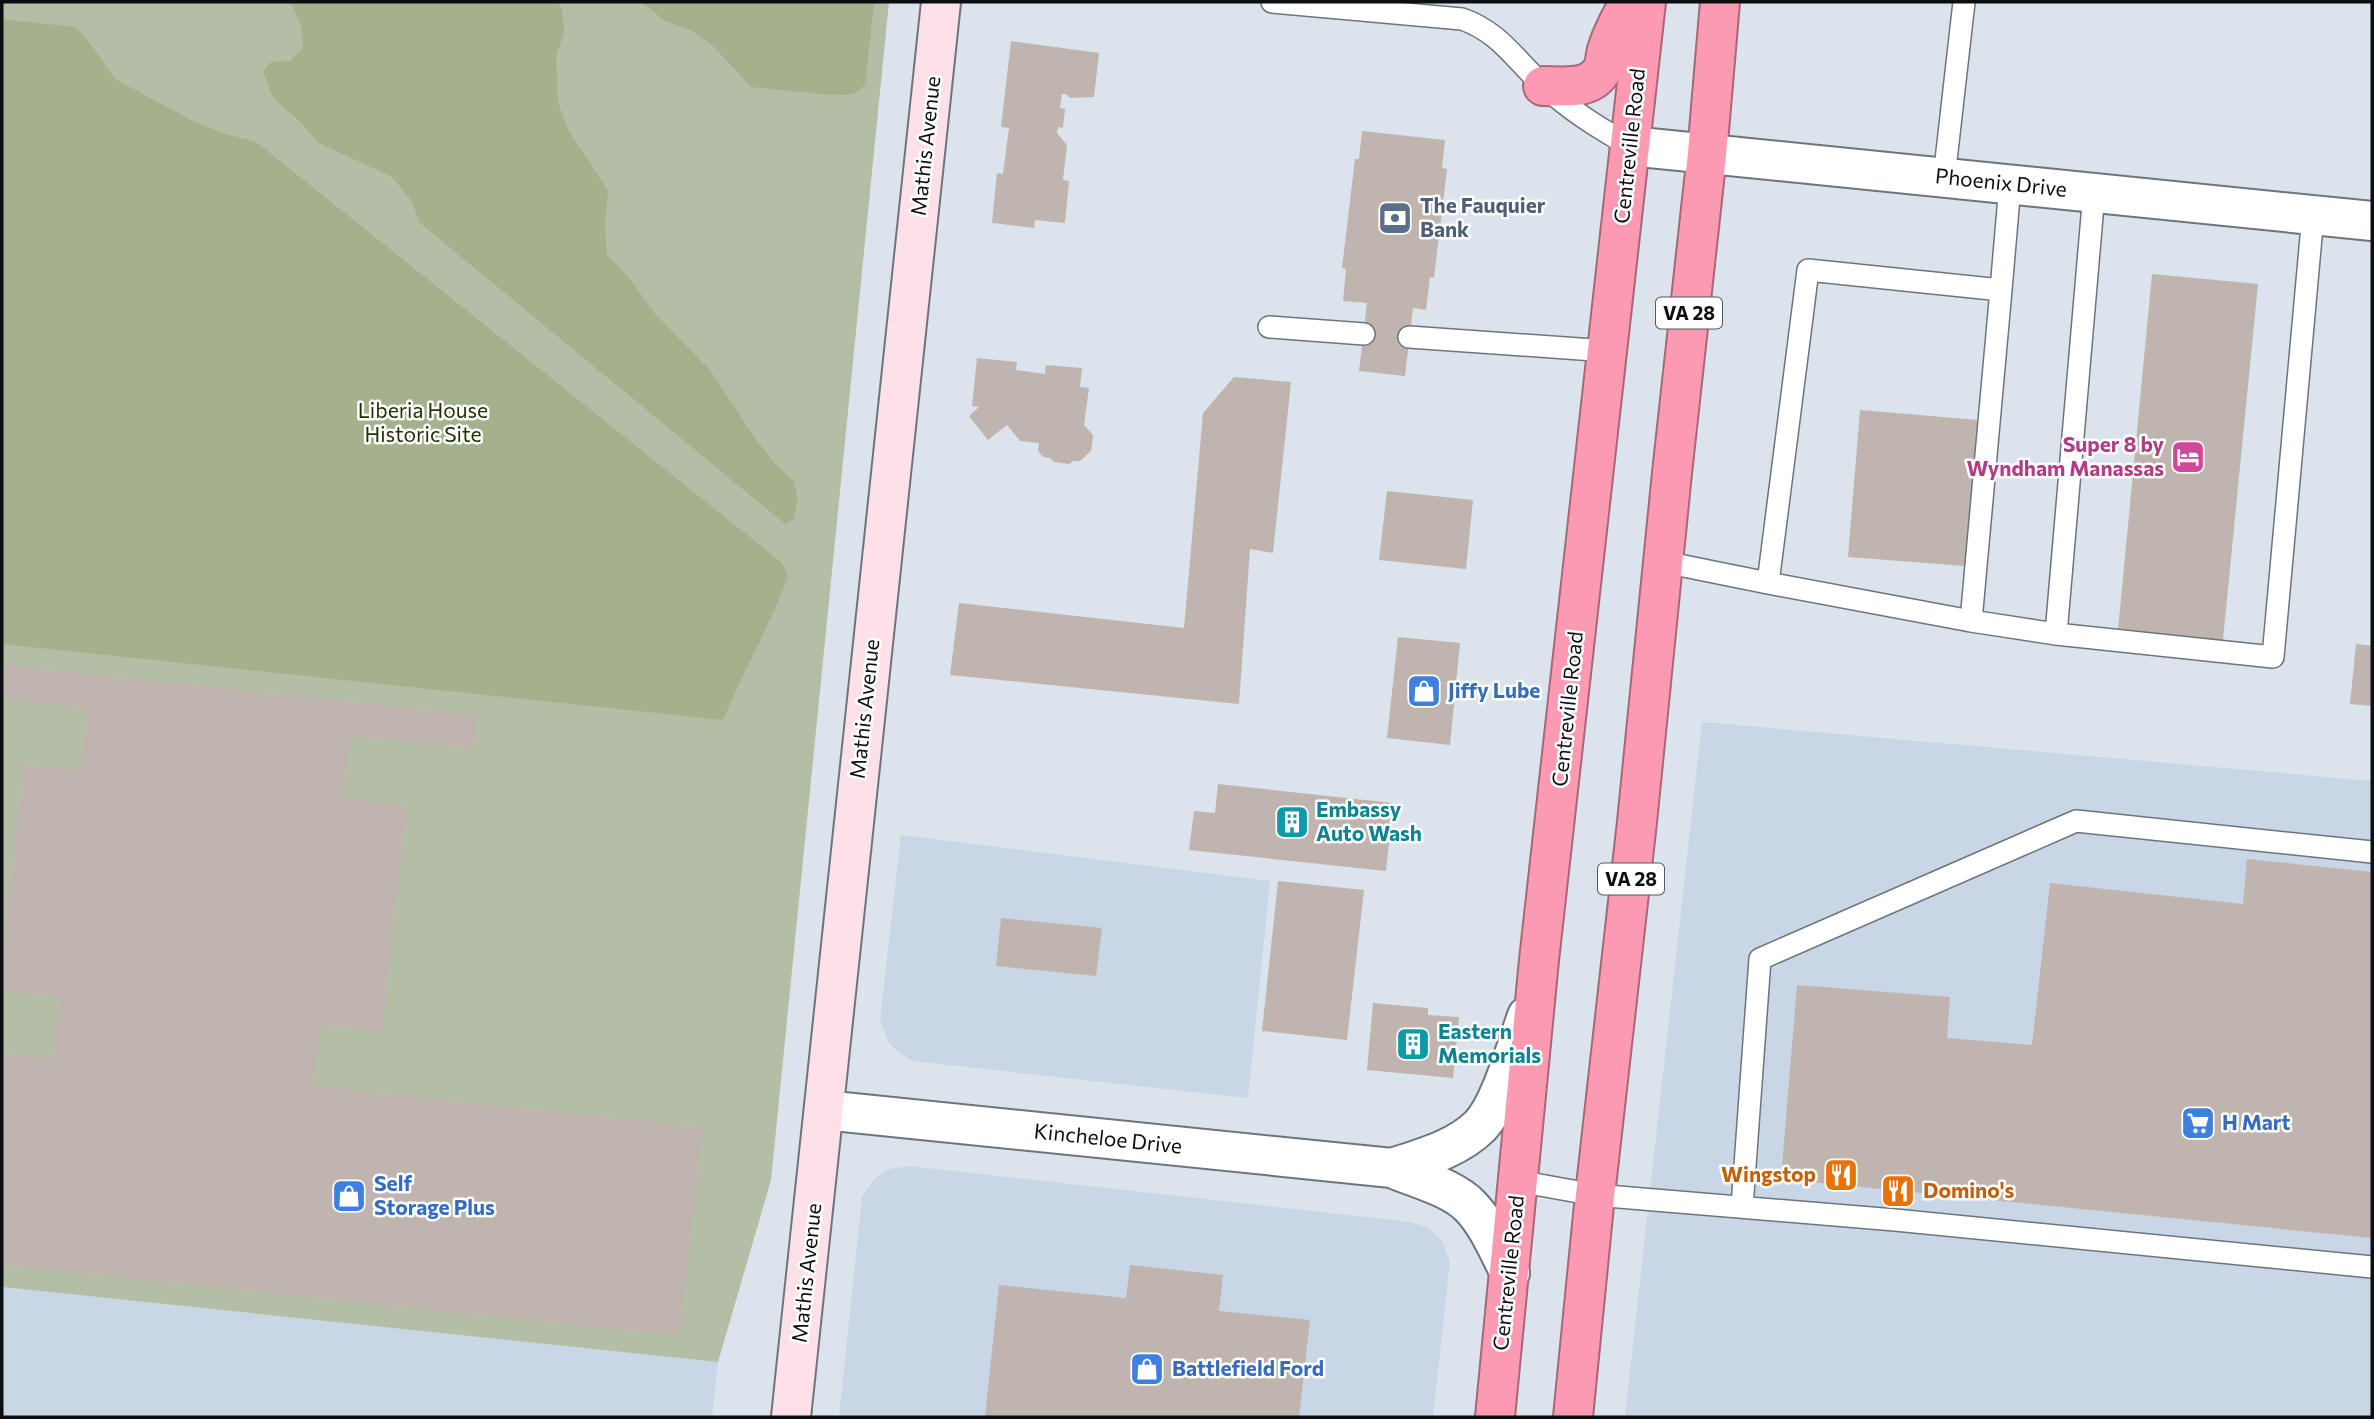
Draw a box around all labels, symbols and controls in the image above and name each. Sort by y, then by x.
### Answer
street label: Centreville Road [1608,67,1649,225]
street label: Mathis Avenue [905,75,944,217]
street label: Phoenix Drive [1934,162,2068,201]
place label: The Fauquier Bank [1420,192,1546,241]
bank icon: The Fauquier Bank [1376,199,1414,237]
road number: VA 28 [1656,298,1722,328]
park label: Liberia House Historic Site [358,397,488,446]
place label: Super 8 by Wyndham Manassas [1967,431,2164,480]
hotel icon: Super 8 by Wyndham Manassas [2169,438,2207,476]
street label: Centreville Road [1546,630,1587,788]
street label: Mathis Avenue [844,638,883,780]
shop icon: Jiffy Lube [1405,672,1443,710]
place label: Jiffy Lube [1448,677,1540,702]
place label: Embassy Auto Wash [1316,796,1422,845]
building icon: Embassy Auto Wash [1273,803,1311,841]
road number: VA 28 [1598,864,1664,894]
place label: Eastern Memorials [1438,1018,1541,1067]
building icon: Eastern Memorials [1394,1025,1432,1063]
supermarket icon: H Mart [2179,1104,2217,1142]
place label: H Mart [2222,1109,2291,1134]
street label: Kincheloe Drive [1033,1117,1183,1158]
restaurant icon: Wingstop [1822,1156,1860,1194]
place label: Wingstop [1721,1161,1816,1186]
place label: Self Storage Plus [374,1170,495,1219]
restaurant icon: Domino's [1879,1172,1917,1210]
shop icon: Self Storage Plus [330,1177,368,1215]
place label: Domino's [1923,1177,2015,1202]
street label: Centreville Road [1487,1194,1528,1352]
street label: Mathis Avenue [786,1202,825,1344]
shop icon: Battlefield Ford [1128,1350,1166,1388]
place label: Battlefield Ford [1172,1355,1324,1380]

